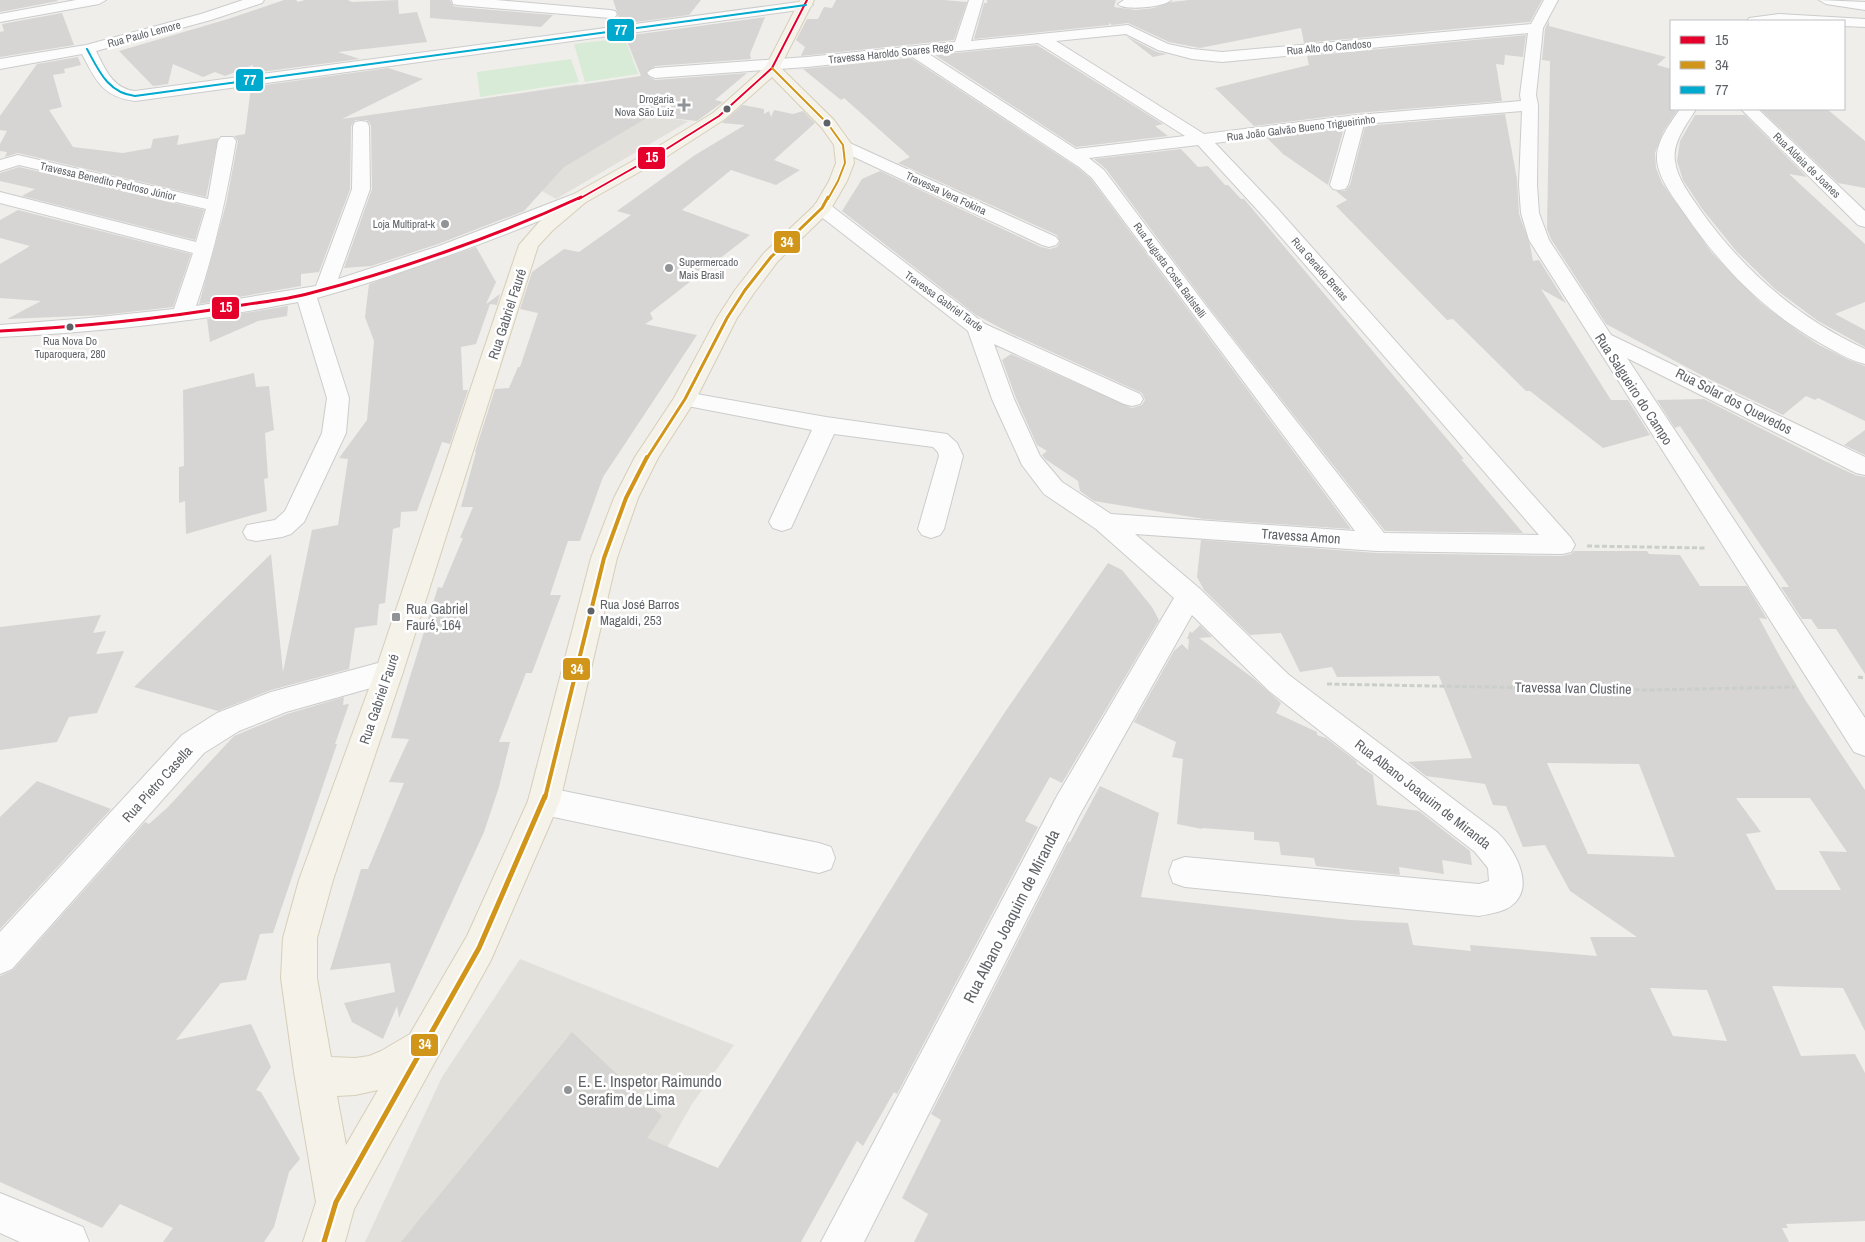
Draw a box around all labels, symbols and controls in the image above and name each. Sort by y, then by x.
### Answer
street label: Rua Paulo Lemore [106,18,182,50]
line badge: 77 [606,18,635,42]
legend [1670,20,1845,110]
text: 77 [615,21,628,39]
text: 15 [1715,29,1729,50]
street label: Rua Alto do Candoso [1286,36,1372,58]
street label: Travessa Haroldo Soares Rego [828,39,954,67]
text: 34 [1715,54,1729,75]
line badge: 77 [235,68,264,92]
text: 77 [244,71,257,89]
text: 77 [1715,79,1729,100]
place label: Drogaria Nova São Luiz [615,92,674,119]
marker: Drogaria Nova São Luiz [678,99,690,111]
unlabelled marker [722,104,732,114]
street label: Rua João Galvão Bueno Trigueirinho [1226,112,1376,144]
unlabelled marker [822,118,832,128]
street label: Rua Aldeia de Joanes [1770,129,1844,201]
line badge: 15 [637,146,666,170]
text: 15 [646,148,659,166]
street label: Travessa Benedito Pedroso Júnior [39,159,177,203]
street label: Travessa Vera Fokina [903,168,989,218]
place label: Loja Multiprat-k [373,217,435,231]
marker: Loja Multiprat-k [439,218,451,230]
street label: Rua Augusta Costa Batistelli [1131,219,1209,321]
line badge: 34 [773,230,801,254]
text: 34 [781,233,794,251]
street label: Rua Geraldo Bretas [1289,234,1352,304]
place label: Supermercado Mais Brasil [679,255,738,282]
marker: Supermercado Mais Brasil [663,262,675,274]
street label: Rua Gabriel Fauré [484,266,530,362]
street label: Travessa Gabriel Tarde [902,268,986,334]
line badge: 15 [211,296,240,320]
text: 15 [220,298,233,316]
marker: Rua Nova Do Tuparoquera, 280 [65,322,75,332]
street label: Rua Salgueiro do Campo [1591,330,1677,448]
place label: Rua Nova Do Tuparoquera, 280 [35,334,105,361]
street label: Rua Solar dos Quevedos [1673,364,1795,438]
street label: Travessa Amon [1261,524,1341,548]
place label: Rua José Barros Magaldi, 253 [600,596,679,629]
place label: Rua Gabriel Fauré, 164 [406,600,468,634]
marker: Rua José Barros Magaldi, 253 [586,606,596,616]
marker: Rua Gabriel Fauré, 164 [390,611,402,623]
street label: Rua Gabriel Fauré [355,651,403,747]
line badge: 34 [562,657,591,681]
text: 34 [571,660,584,678]
street label: Travessa Ivan Clustine [1514,678,1632,698]
street label: Rua Albano Joaquim de Miranda [1351,735,1495,853]
street label: Rua Pietro Casella [118,742,196,826]
street label: Rua Albano Joaquim de Miranda [958,825,1065,1006]
line badge: 34 [410,1033,439,1057]
text: 34 [419,1035,432,1053]
place label: E. E. Inspetor Raimundo Serafim de Lima [578,1070,722,1110]
marker: E. E. Inspetor Raimundo Serafim de Lima [562,1084,574,1096]

